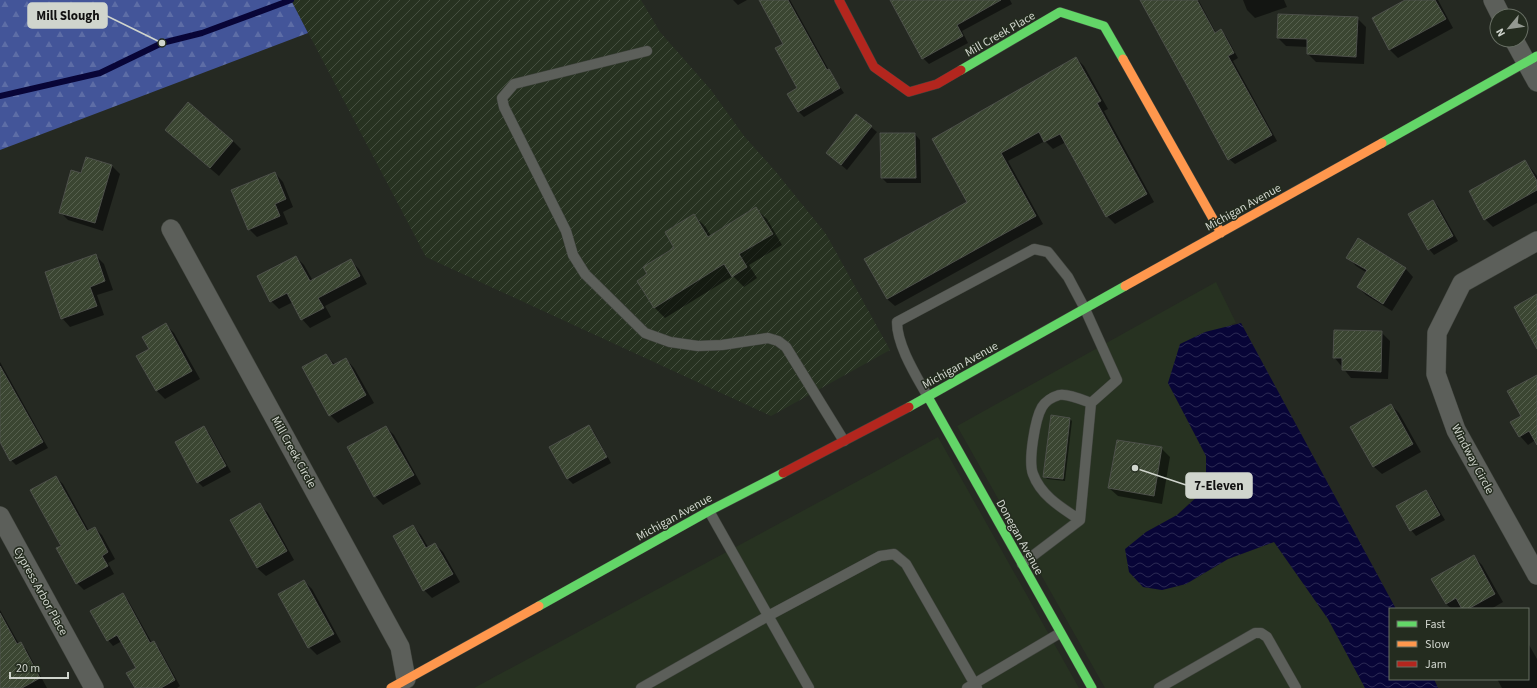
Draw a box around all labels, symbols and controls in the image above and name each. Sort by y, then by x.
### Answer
callout: Mill Slough [28,3,107,28]
text: Mill Slough [36,7,100,25]
street label: Mill Creek Place [962,7,1038,61]
north arrow [1489,8,1529,48]
text: N [1492,26,1509,39]
street label: Michigan Avenue [1202,180,1284,235]
street label: Michigan Avenue [919,338,1001,393]
street label: Mill Creek Circle [267,413,320,491]
street label: Windway Circle [1447,421,1498,497]
callout: 7-Eleven [1186,473,1252,498]
text: 7-Eleven [1194,477,1244,495]
street label: Michigan Avenue [633,490,715,545]
street label: Donegan Avenue [992,496,1047,578]
street label: Cypress Arbor Place [9,544,72,639]
legend [1389,608,1529,680]
text: Fast [1425,616,1445,633]
text: Slow [1425,636,1450,653]
scale bar [10,654,68,680]
text: Jam [1425,656,1447,673]
text: 20 m [16,660,40,677]

